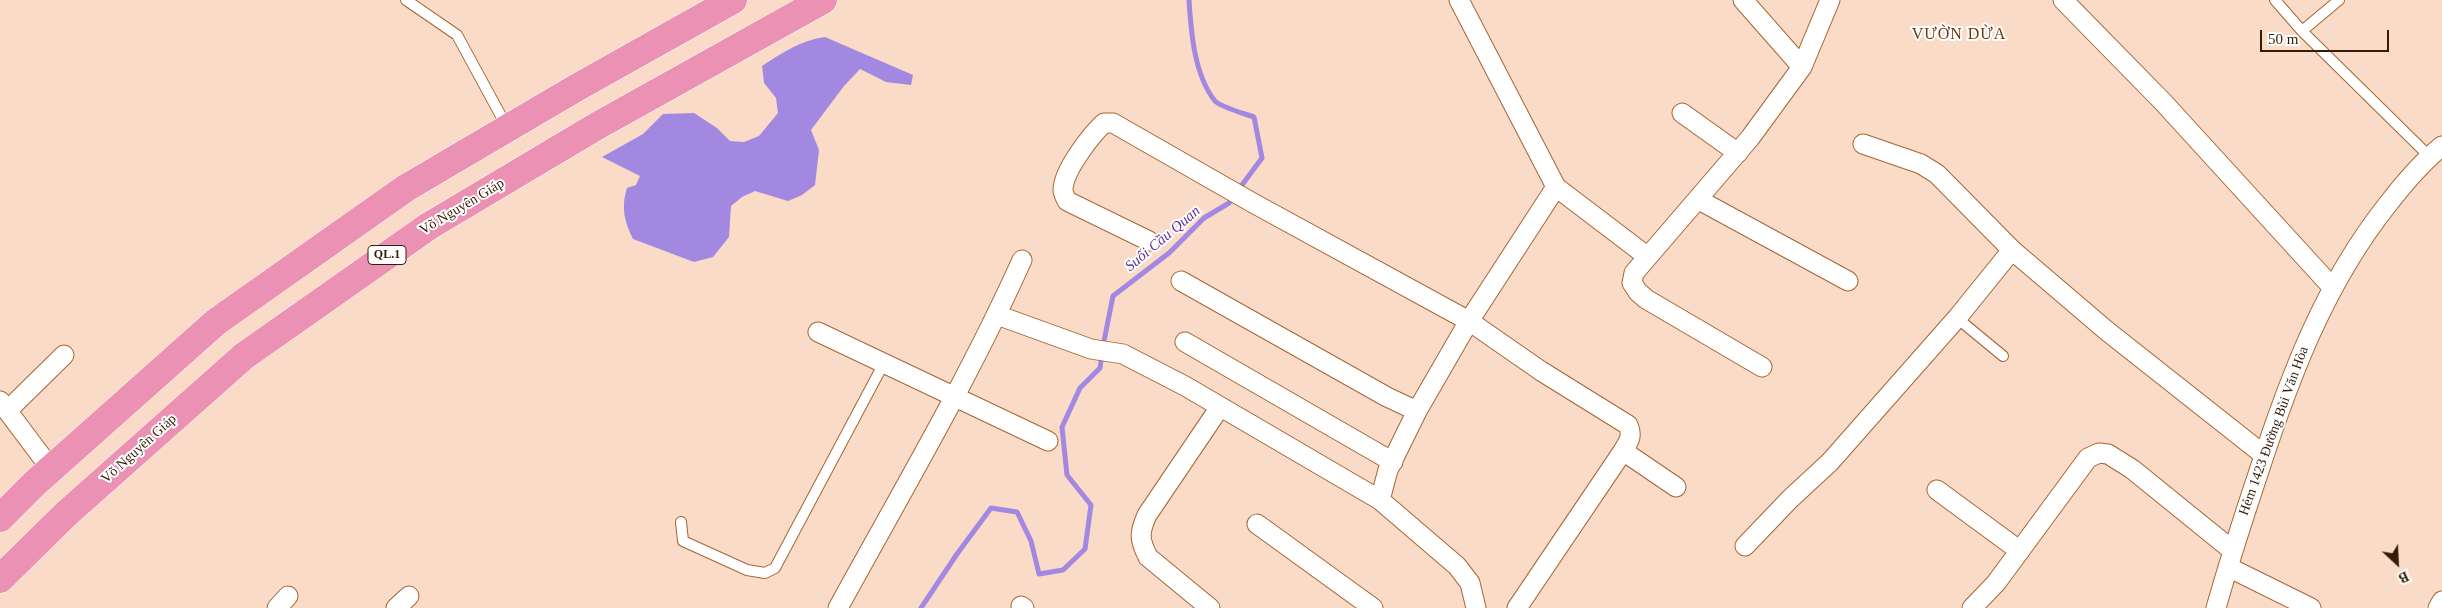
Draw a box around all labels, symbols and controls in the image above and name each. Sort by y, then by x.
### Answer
scale bar [2262,20,2391,52]
district label: VƯỜN DỪA [1911,25,2007,45]
text: 50 m [2268,31,2298,47]
street label: Võ Nguyên Giáp [417,175,507,239]
water label: Suối Cầu Quan [1122,202,1204,276]
road number: QL.1 [368,246,406,264]
street label: Hẻm 1423 Đường Bùi Văn Hòa [2236,344,2312,518]
street label: Võ Nguyên Giáp [98,411,180,487]
north arrow [2372,538,2422,588]
text: B [2396,568,2411,586]

